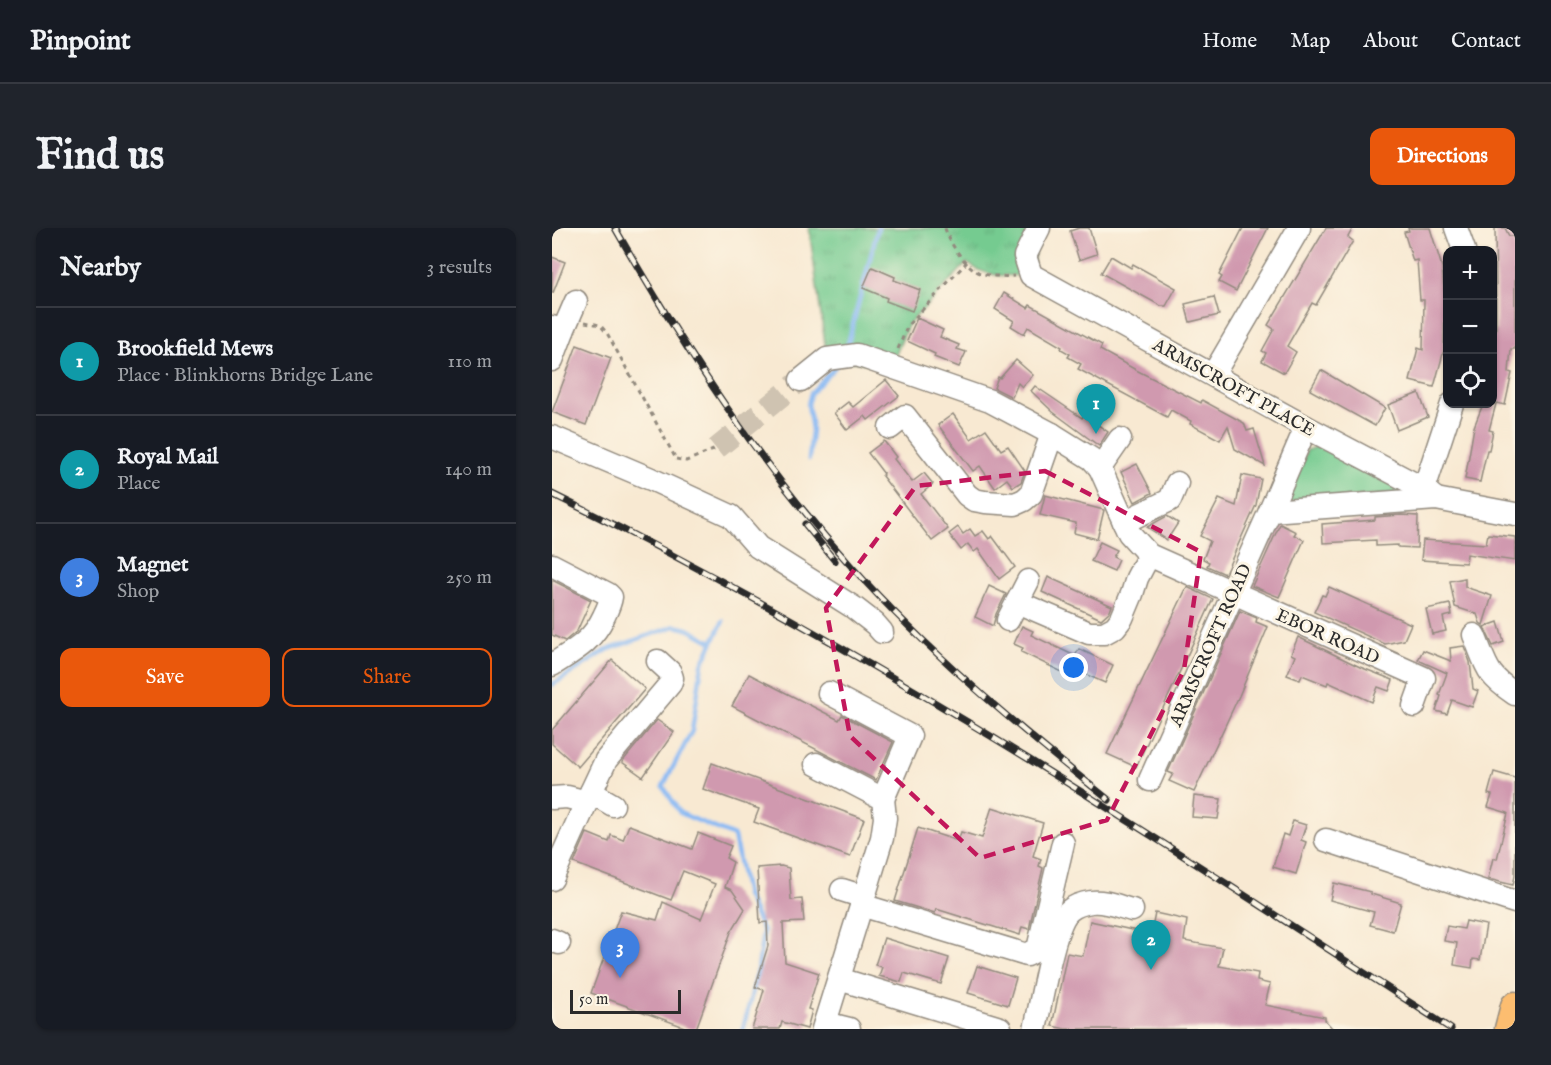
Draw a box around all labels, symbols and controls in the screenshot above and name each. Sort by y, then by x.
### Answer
text: Pinpoint [30,24,131,59]
text: Home [1202,28,1257,55]
text: Map [1290,28,1330,55]
text: About [1363,28,1418,55]
text: Contact [1451,28,1521,55]
button: Directions [1370,128,1515,185]
text: Find us [36,130,164,183]
map controls [1443,246,1497,408]
button: + [1443,246,1497,300]
text: Nearby [60,251,141,284]
text: 3 results [427,255,492,280]
button: − [1443,300,1497,354]
street label: ARMSCROFT PLACE [1147,334,1318,442]
text: Brookfield Mews [117,335,273,363]
text: 1 [76,349,83,374]
text: 110 m [448,349,492,374]
button: locate [1443,354,1497,408]
text: Place · Blinkhorns Bridge Lane [117,363,373,388]
pin: 1 [1076,384,1116,434]
text: Royal Mail [117,443,218,471]
text: 2 [75,457,84,482]
text: 140 m [445,457,492,482]
text: Place [117,471,160,496]
text: Magnet [117,551,189,579]
street label: ARMSCROFT ROAD [1165,561,1258,732]
text: 3 [76,565,83,590]
text: 250 m [446,565,492,590]
text: Shop [117,579,159,604]
street label: EBOR ROAD [1272,604,1383,670]
button: Save [60,648,270,707]
button: Share [282,648,492,707]
your location [1059,653,1088,682]
pin: 2 [1132,920,1170,970]
pin: 3 [600,928,640,978]
scale bar [570,987,681,1014]
text: 50 m [579,990,608,1010]

